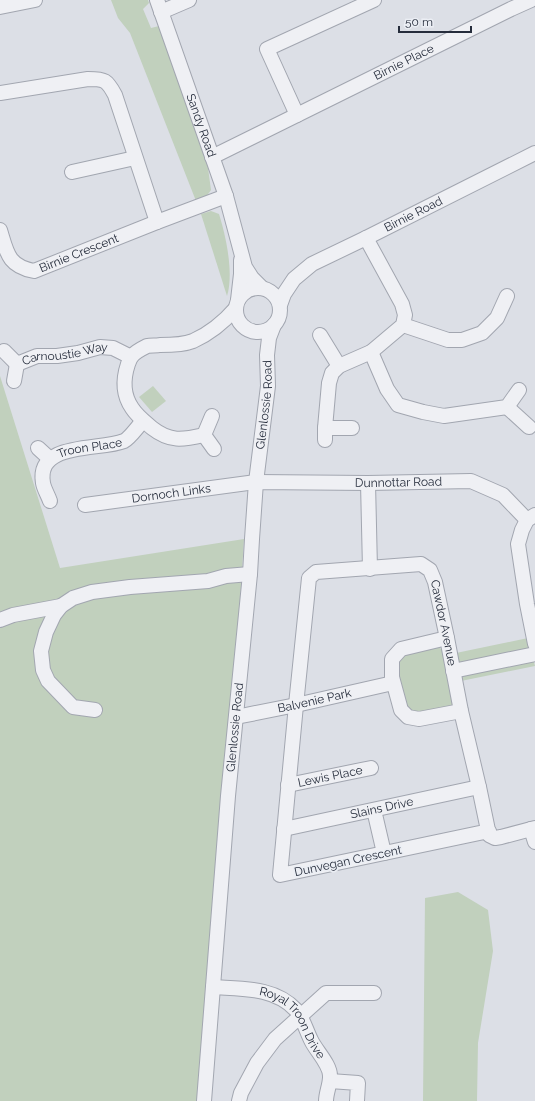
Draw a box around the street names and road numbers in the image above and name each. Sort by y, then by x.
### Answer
street label: Birnie Place [371,41,436,83]
street label: Sandy Road [184,92,219,159]
street label: Birnie Road [382,194,445,235]
street label: Birnie Crescent [37,231,121,275]
street label: Carnoustie Way [20,340,109,368]
street label: Glenlossie Road [253,360,275,450]
street label: Troon Place [55,435,124,461]
street label: Dunnottar Road [355,475,442,490]
street label: Dornoch Links [131,481,212,506]
street label: Cawdor Avenue [428,578,459,667]
street label: Glenlossie Road [223,682,246,772]
street label: Balvenie Park [276,686,353,716]
street label: Lewis Place [296,763,364,790]
street label: Slains Drive [349,794,415,822]
street label: Dunvegan Crescent [293,843,403,879]
street label: Royal Troon Drive [258,984,328,1062]

